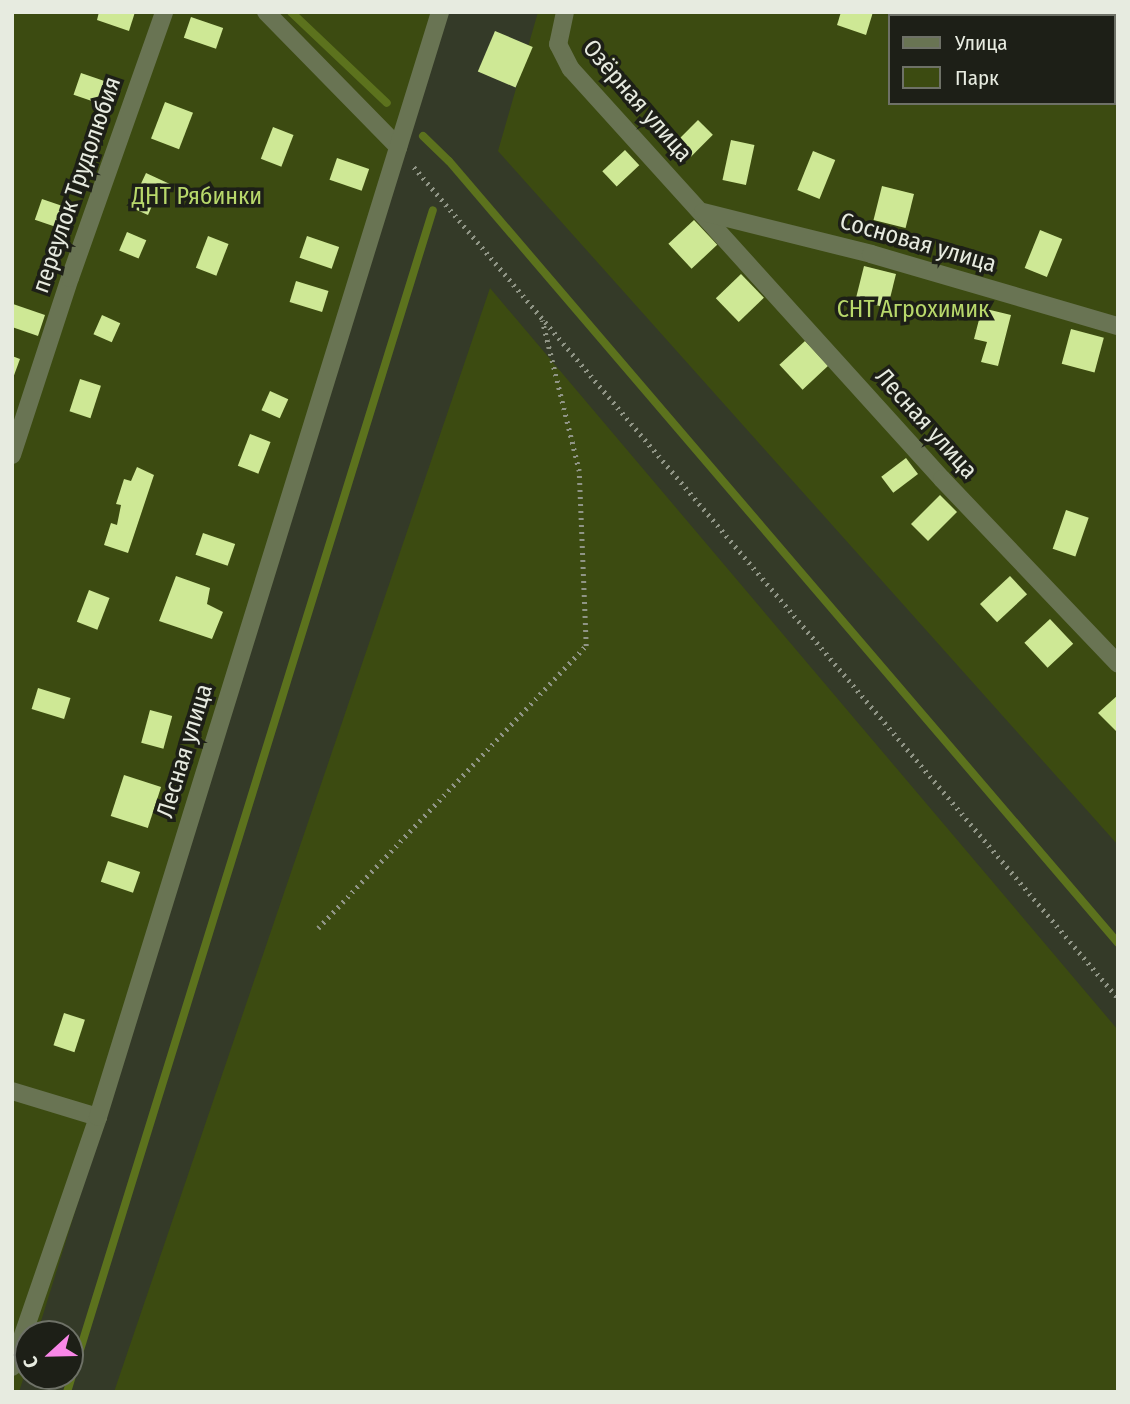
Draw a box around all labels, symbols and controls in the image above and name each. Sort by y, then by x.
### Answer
legend [888,14,1116,105]
text: Улица [955,30,1008,56]
street label: Озёрная улица [576,34,698,168]
text: Парк [955,65,999,91]
street label: переулок Трудолюбия [26,73,128,297]
park label: ДНТ Рябинки [132,183,262,211]
street label: Сосновая улица [837,207,999,279]
park label: СНТ Агрохимик [837,296,989,324]
street label: Лесная улица [869,363,983,485]
street label: Лесная улица [151,681,219,821]
north arrow [14,1320,84,1390]
text: С [18,1353,43,1371]

